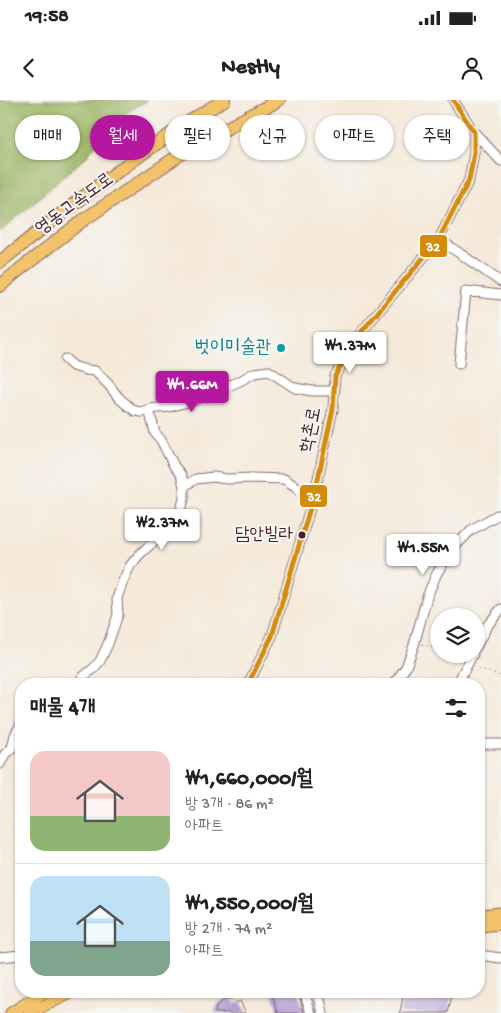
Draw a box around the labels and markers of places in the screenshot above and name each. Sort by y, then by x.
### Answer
pin: ₩1.37M [309,332,391,374]
place label: 벗이미술관 [195,337,271,360]
marker: 벗이미술관 [275,342,287,354]
pin: ₩1.66M [151,370,233,413]
pin: ₩2.37M [121,508,203,551]
place label: 담안빌라 [235,525,294,546]
marker: 담안빌라 [297,530,307,540]
pin: ₩1.55M [382,534,464,576]

